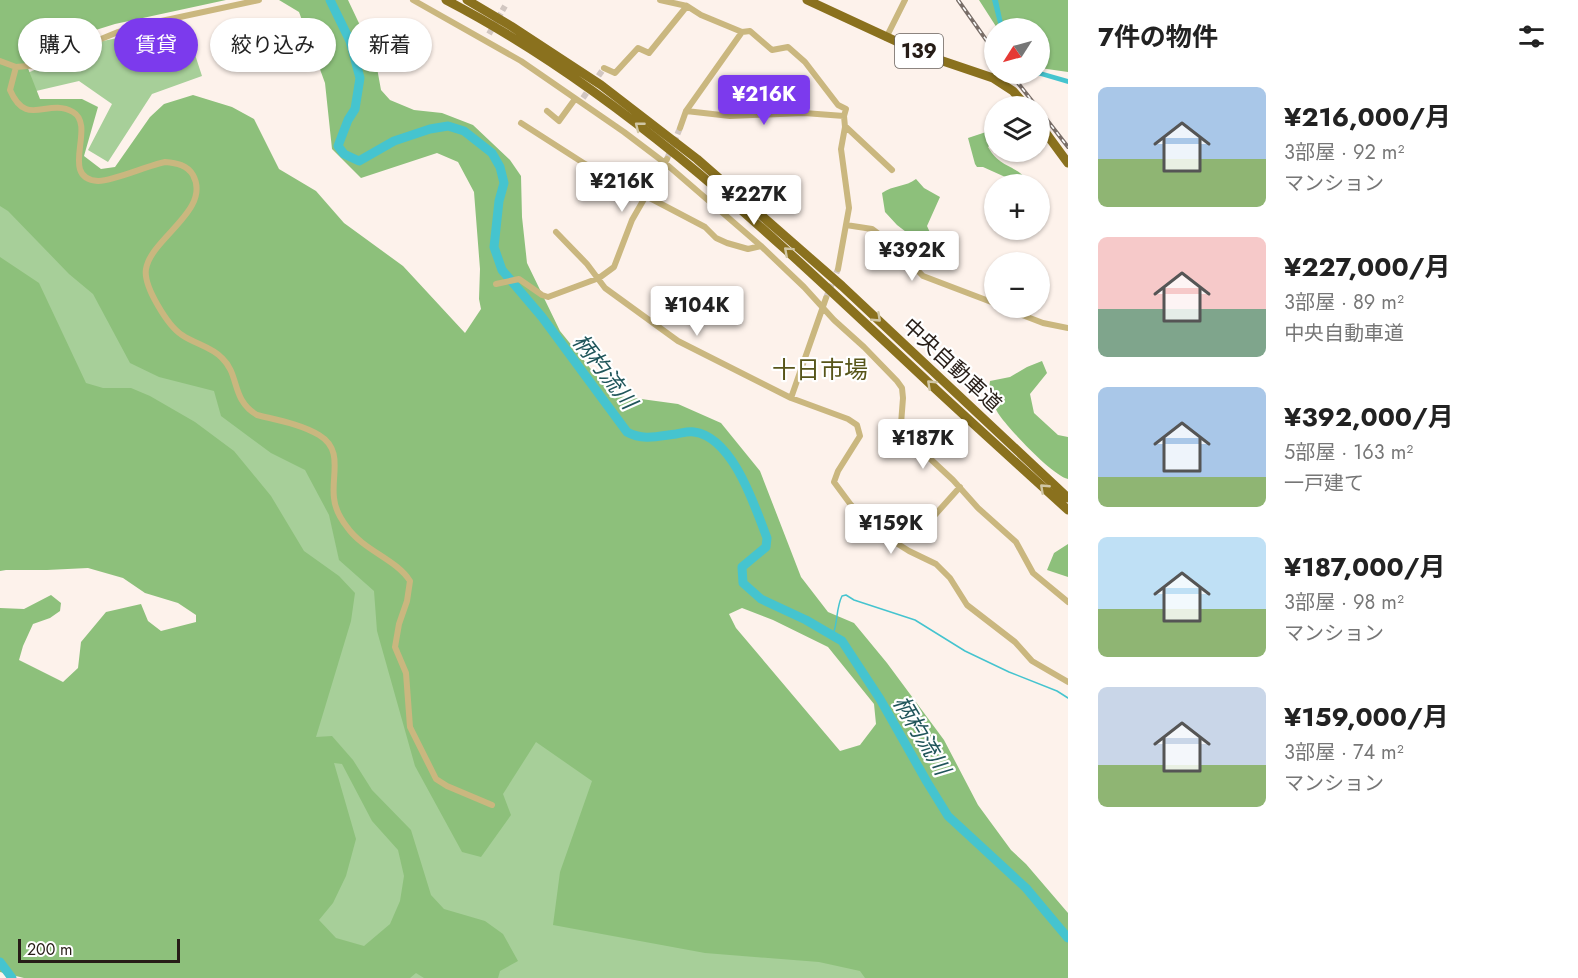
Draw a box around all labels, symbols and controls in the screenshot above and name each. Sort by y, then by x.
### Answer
chip: 購入 [18,18,102,72]
chip: 賃貸 [114,18,198,72]
chip: 絞り込み [210,18,336,72]
chip: 新着 [348,18,432,72]
north arrow [984,18,1050,84]
map controls [984,18,1050,318]
text: 7件の物件 [1098,18,1218,56]
icon: filters [1515,20,1548,53]
road number: 139 [895,34,943,68]
pin: ¥216K [722,75,806,126]
text: ¥216K [732,80,796,109]
button: layers [984,96,1050,162]
text: ¥216,000/月 [1284,98,1451,136]
icon: home [1146,111,1218,183]
one-way arrow [635,122,646,133]
text: 3部屋 · 92 m² [1284,138,1404,167]
pin: ¥216K [580,162,664,213]
text: ¥216K [590,167,654,196]
text: マンション [1284,169,1384,198]
button: + [984,174,1050,240]
pin: ¥227K [712,175,796,226]
text: ¥227K [721,180,787,209]
pin: ¥392K [870,231,954,282]
text: ¥392K [879,236,945,265]
one-way arrow [784,247,795,258]
text: ¥227,000/月 [1284,248,1450,286]
button: − [984,252,1050,318]
icon: home [1146,261,1218,333]
pin: ¥104K [655,286,739,337]
text: 3部屋 · 89 m² [1284,288,1404,317]
text: ¥104K [665,291,729,320]
one-way arrow [869,311,880,322]
street label: 中央自動車道 [896,311,1008,419]
text: 中央自動車道 [1284,319,1404,348]
water label: 柄杓流川 [565,326,646,417]
district label: 十日市場 [772,352,868,387]
one-way arrow [927,380,937,391]
text: ¥392,000/月 [1284,398,1454,436]
icon: home [1146,411,1218,483]
pin: ¥187K [881,419,965,470]
text: ¥187K [892,424,954,453]
text: 5部屋 · 163 m² [1284,438,1413,467]
text: 一戸建て [1284,469,1364,498]
one-way arrow [1040,484,1051,495]
pin: ¥159K [849,504,933,555]
text: ¥159K [859,509,923,538]
text: ¥187,000/月 [1284,548,1446,586]
icon: home [1146,561,1218,633]
text: 3部屋 · 98 m² [1284,588,1404,617]
text: マンション [1284,619,1384,648]
water label: 柄杓流川 [886,689,959,783]
text: ¥159,000/月 [1284,698,1449,736]
icon: home [1146,711,1218,783]
text: 3部屋 · 74 m² [1284,738,1404,767]
text: マンション [1284,769,1384,798]
scale bar [18,936,180,964]
text: 200 m [27,938,73,961]

